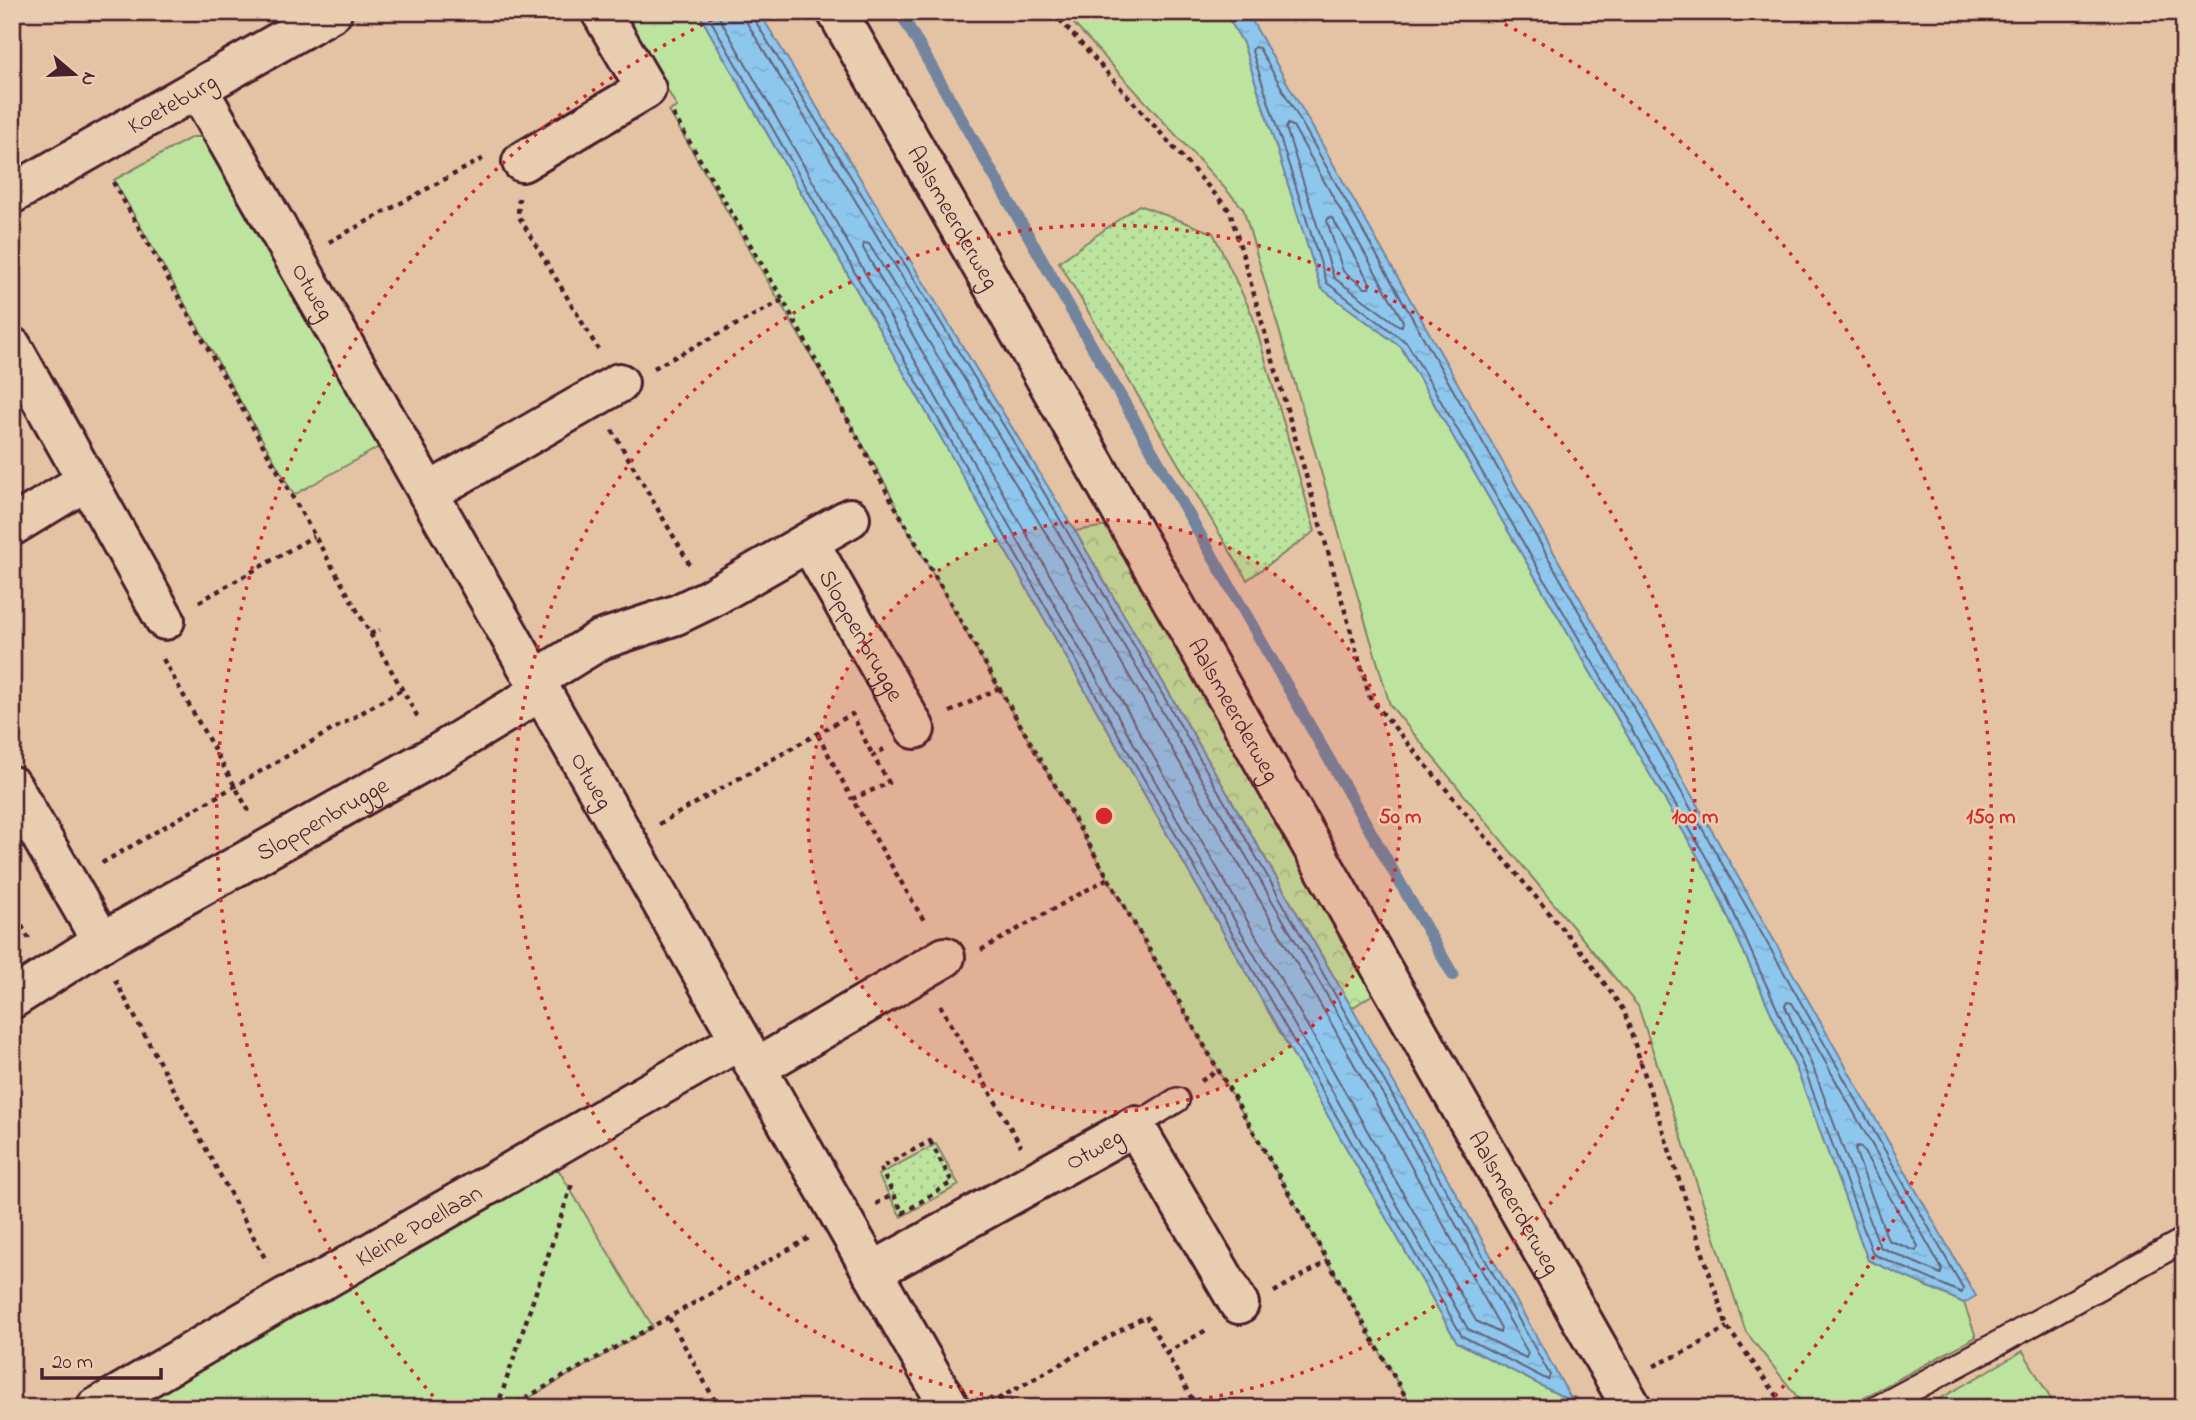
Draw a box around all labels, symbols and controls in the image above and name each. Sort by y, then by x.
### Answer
north arrow [38,38,108,108]
street label: Koeteburg [122,66,225,145]
text: N [73,68,103,89]
street label: Aalsmeerderweg [897,140,1007,297]
street label: Otweg [281,257,342,328]
street label: Sloppenbrugge [808,564,911,709]
street label: Aalsmeerderweg [1177,633,1287,789]
street label: Otweg [560,747,620,817]
street label: Sloppenbrugge [251,769,396,872]
text: 50 m [1379,803,1421,833]
text: 100 m [1672,803,1718,833]
text: 150 m [1966,803,2016,833]
centre of rings [1092,804,1116,828]
street label: Otweg [1060,1121,1131,1181]
street label: Aalsmeerderweg [1458,1125,1568,1282]
street label: Kleine Poellaan [350,1177,490,1278]
scale bar [42,1336,161,1380]
text: 20 m [52,1348,93,1378]

